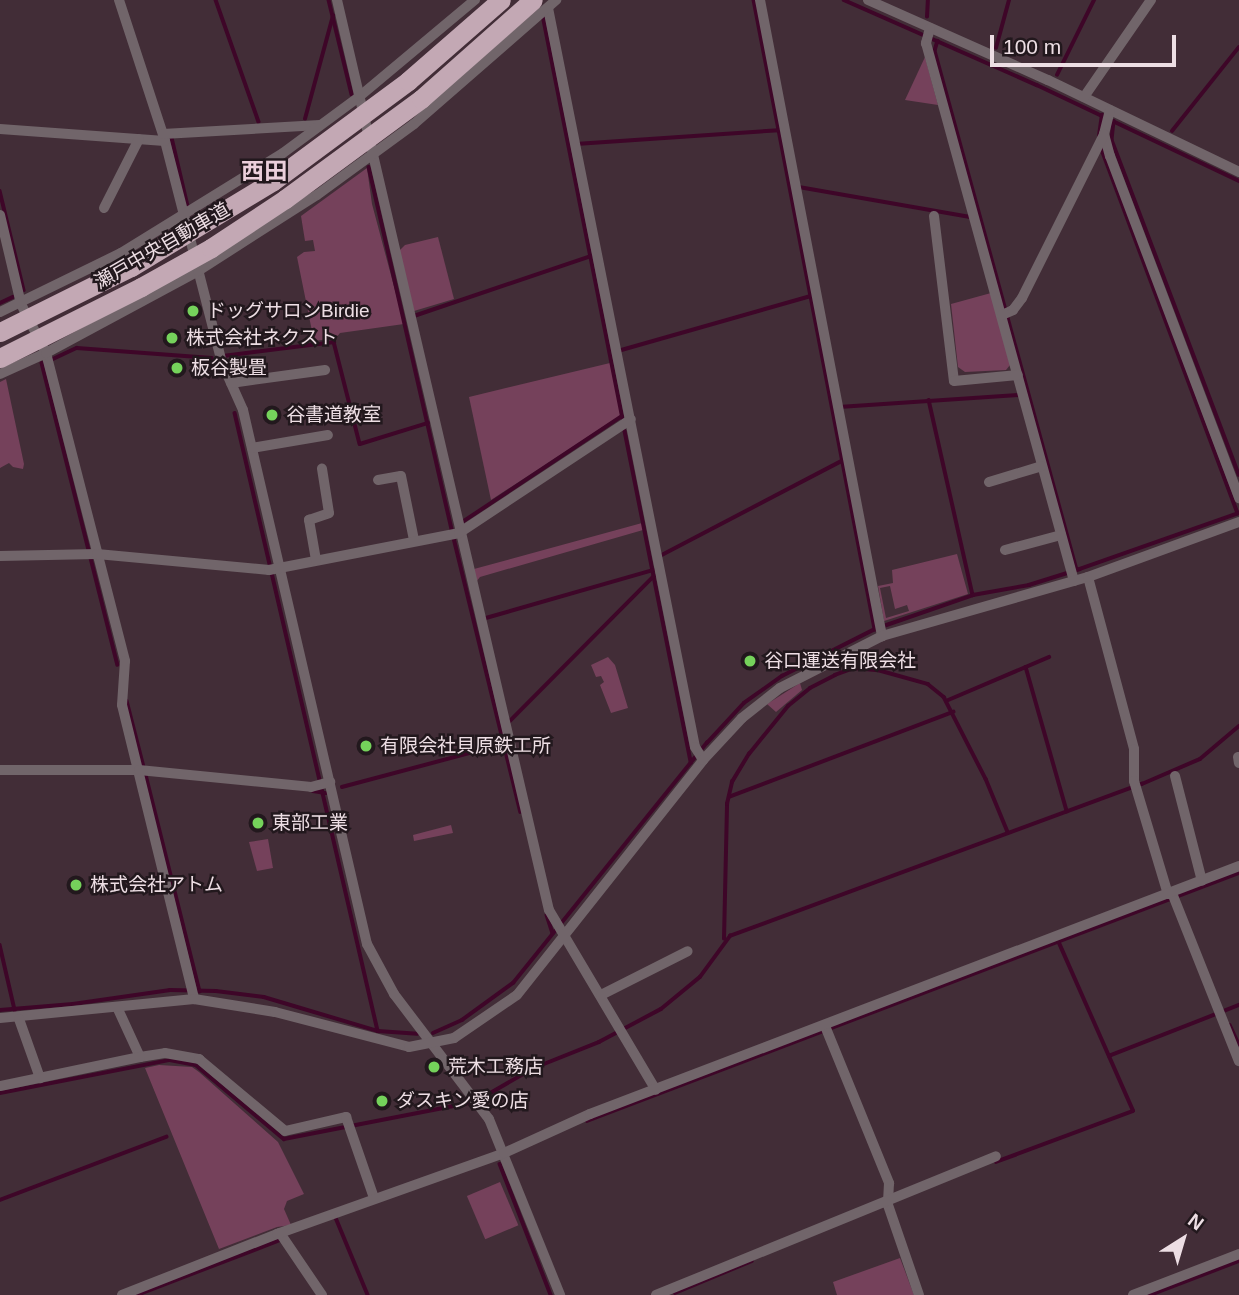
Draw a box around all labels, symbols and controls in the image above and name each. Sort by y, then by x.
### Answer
scale bar [994,21,1180,65]
text: 100 m [1003,35,1061,58]
district label: 西田 [241,157,287,185]
street label: 瀬戸中央自動車道 [90,198,234,294]
place label: ドッグサロンBirdie [207,300,370,322]
marker: ドッグサロンBirdie [185,303,201,319]
place label: 株式会社ネクスト [186,327,338,349]
marker: 株式会社ネクスト [164,330,180,346]
place label: 板谷製畳 [191,357,267,379]
marker: 板谷製畳 [169,360,185,376]
place label: 谷書道教室 [286,404,381,426]
marker: 谷書道教室 [264,407,280,423]
place label: 谷口運送有限会社 [764,650,916,672]
marker: 谷口運送有限会社 [742,653,758,669]
place label: 有限会社貝原鉄工所 [380,735,551,757]
marker: 有限会社貝原鉄工所 [358,738,374,754]
place label: 東部工業 [272,812,348,834]
marker: 東部工業 [250,815,266,831]
place label: 株式会社アトム [90,874,223,896]
marker: 株式会社アトム [68,877,84,893]
place label: 荒木工務店 [448,1056,543,1078]
marker: 荒木工務店 [426,1059,442,1075]
place label: ダスキン愛の店 [396,1090,529,1112]
marker: ダスキン愛の店 [374,1093,390,1109]
north arrow [1148,1204,1218,1274]
text: N [1184,1209,1208,1234]

